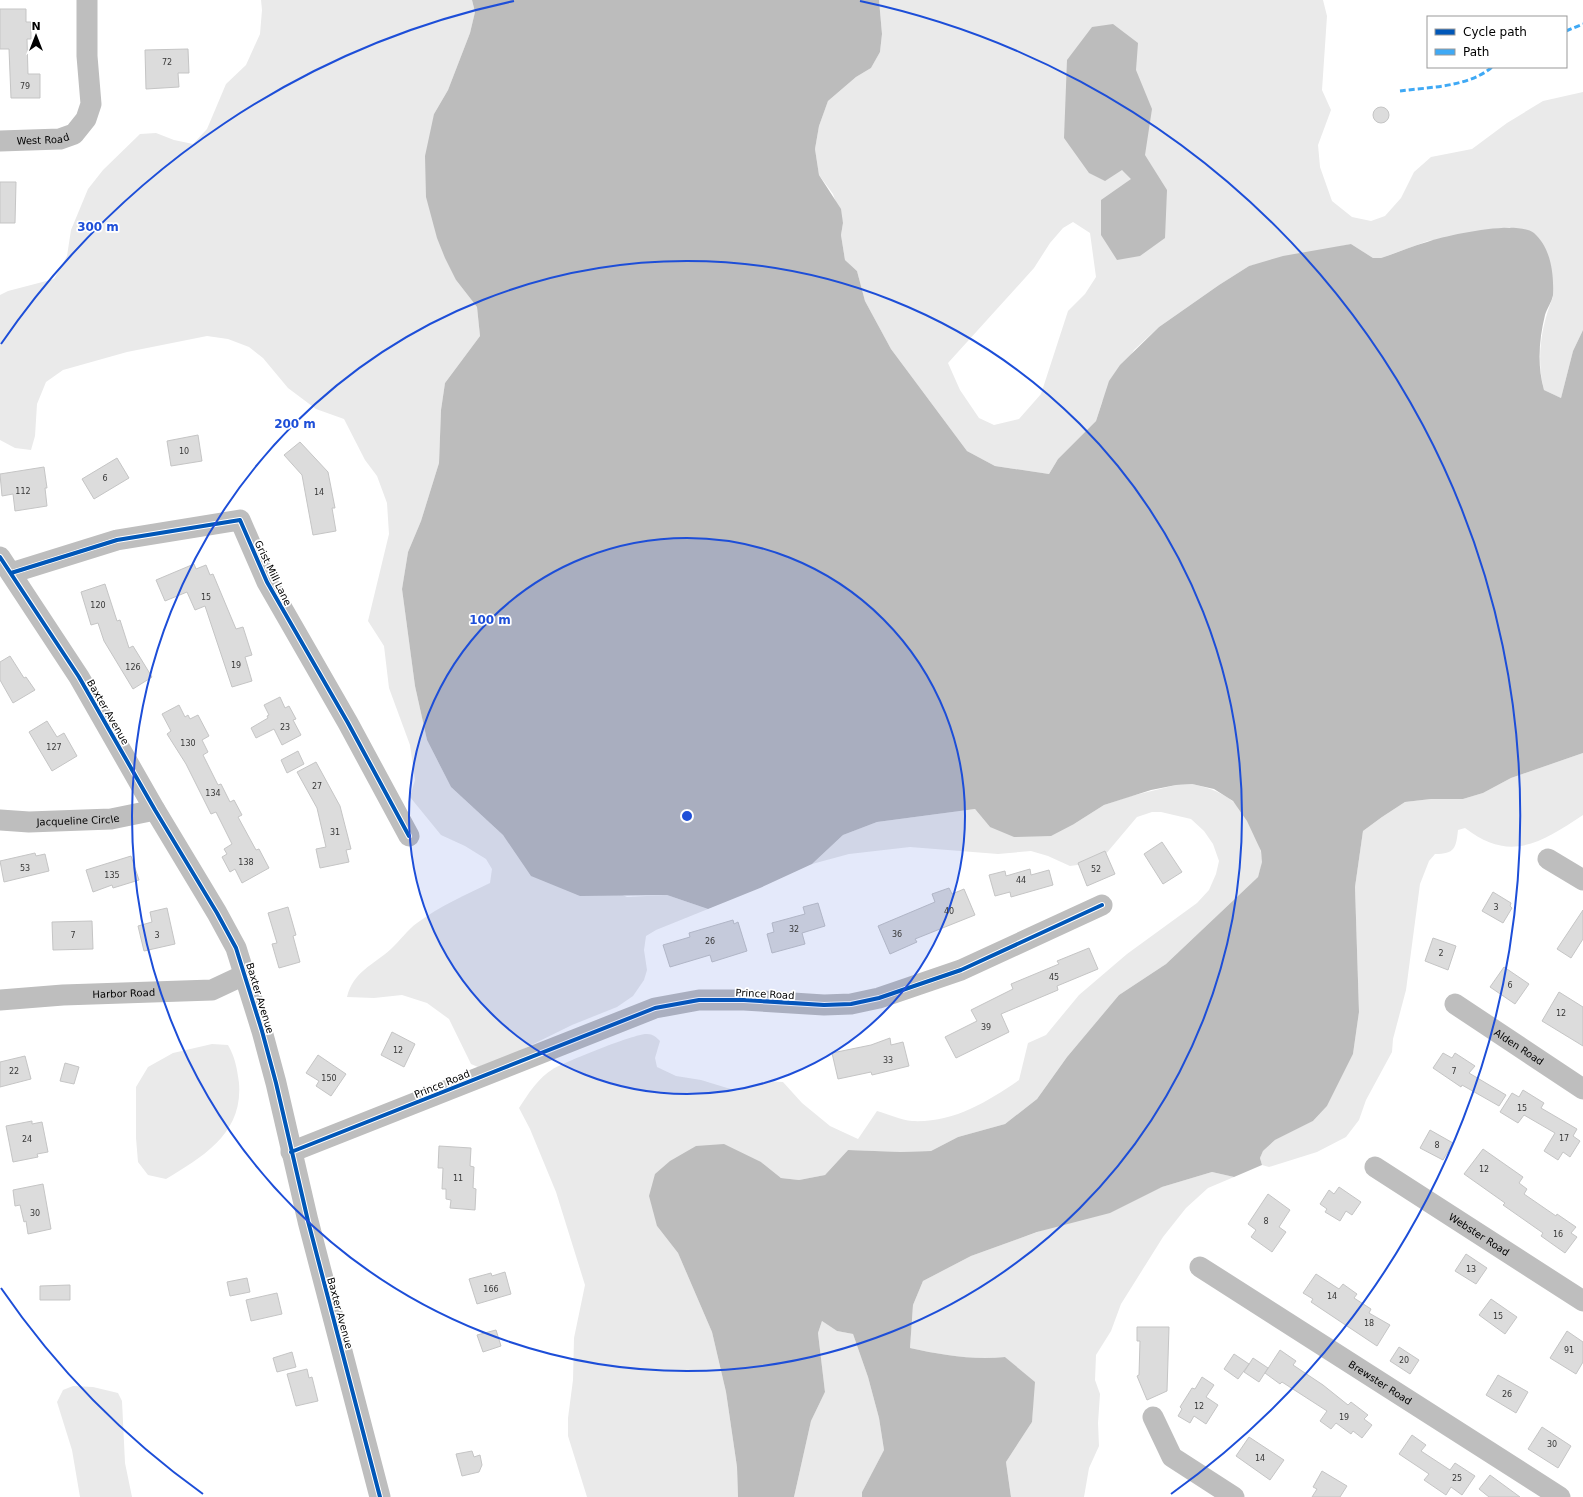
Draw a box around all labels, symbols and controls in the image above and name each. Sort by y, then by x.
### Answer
north arrow [16,16,56,56]
legend [1427,16,1567,68]
text: N [31,20,41,33]
text: Cycle path [1463,25,1527,39]
text: Path [1463,45,1489,59]
house number: 72 [162,58,172,67]
house number: 79 [20,82,30,91]
street label: West Road [16,131,71,146]
text: 300 m [77,220,119,234]
text: 200 m [274,417,316,431]
house number: 10 [179,447,189,456]
house number: 6 [102,474,108,483]
house number: 112 [15,487,31,496]
house number: 14 [314,488,324,497]
street label: Grist Mill Lane [252,539,294,607]
house number: 15 [201,593,211,602]
house number: 120 [90,601,106,610]
text: 100 m [469,613,511,627]
house number: 19 [231,661,241,670]
house number: 126 [125,663,141,672]
street label: Baxter Avenue [85,677,131,747]
house number: 23 [280,723,290,732]
house number: 130 [180,739,196,748]
house number: 127 [46,743,62,752]
house number: 27 [312,782,322,791]
house number: 134 [205,789,221,798]
centre of rings [680,809,694,823]
street label: Jacqueline Circle [35,812,120,827]
house number: 31 [330,828,340,837]
house number: 138 [238,858,254,867]
house number: 53 [20,864,30,873]
house number: 52 [1091,865,1101,874]
house number: 135 [104,871,120,880]
house number: 44 [1016,876,1026,885]
house number: 3 [1493,903,1499,912]
house number: 40 [944,907,954,916]
house number: 32 [789,925,799,934]
house number: 36 [892,930,902,939]
house number: 7 [70,931,76,940]
house number: 3 [154,931,160,940]
house number: 26 [705,937,715,946]
house number: 2 [1438,949,1444,958]
street label: Baxter Avenue [244,961,276,1035]
house number: 45 [1049,973,1059,982]
house number: 6 [1507,981,1513,990]
street label: Harbor Road [92,986,155,1000]
street label: Prince Road [735,987,795,1001]
house number: 12 [1556,1009,1566,1018]
house number: 39 [981,1023,991,1032]
street label: Alden Road [1492,1026,1546,1067]
house number: 12 [393,1046,403,1055]
house number: 33 [883,1056,893,1065]
house number: 22 [9,1067,19,1076]
house number: 7 [1451,1067,1457,1076]
street label: Prince Road [413,1068,471,1100]
house number: 150 [321,1074,337,1083]
house number: 15 [1517,1104,1527,1113]
house number: 17 [1559,1134,1569,1143]
house number: 24 [22,1135,32,1144]
house number: 8 [1434,1141,1440,1150]
house number: 12 [1479,1165,1489,1174]
house number: 11 [453,1174,463,1183]
house number: 30 [30,1209,40,1218]
street label: Webster Road [1447,1211,1511,1258]
house number: 8 [1263,1217,1269,1226]
house number: 16 [1553,1230,1563,1239]
house number: 13 [1466,1265,1476,1274]
street label: Baxter Avenue [325,1276,355,1350]
house number: 166 [483,1285,499,1294]
house number: 14 [1327,1292,1337,1301]
house number: 15 [1493,1312,1503,1321]
house number: 18 [1364,1319,1374,1328]
house number: 91 [1564,1346,1574,1355]
house number: 20 [1399,1356,1409,1365]
street label: Brewster Road [1347,1358,1414,1406]
house number: 26 [1502,1390,1512,1399]
house number: 12 [1194,1402,1204,1411]
house number: 19 [1339,1413,1349,1422]
house number: 30 [1547,1440,1557,1449]
house number: 14 [1255,1454,1265,1463]
house number: 25 [1452,1474,1462,1483]

